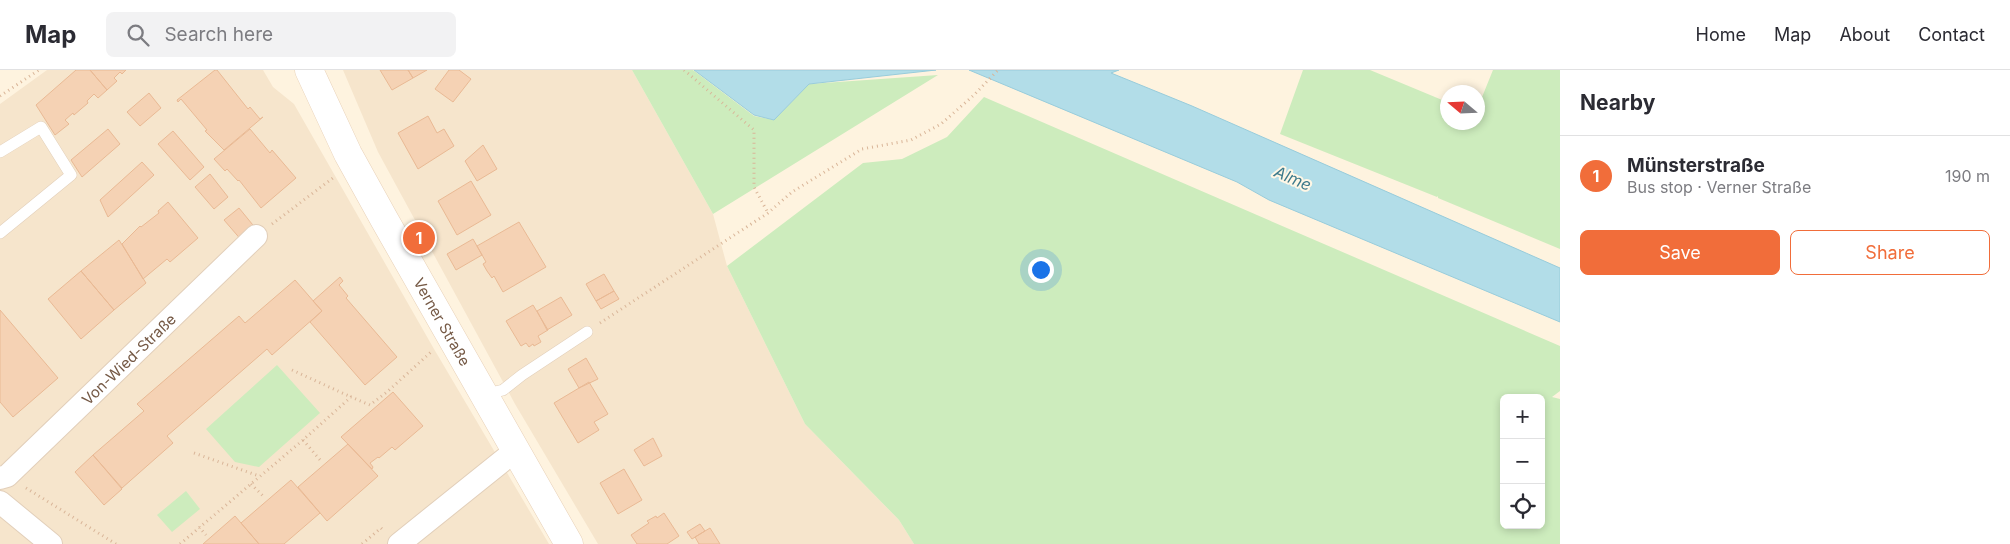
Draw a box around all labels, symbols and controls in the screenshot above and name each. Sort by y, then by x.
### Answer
search box [106,12,456,57]
text: Map [25,20,76,49]
icon: search [124,21,152,49]
text: Search here [164,23,273,46]
text: Home [1696,24,1746,45]
text: Map [1774,24,1811,45]
text: About [1839,24,1890,45]
text: Contact [1918,24,1985,45]
north arrow [1440,85,1485,130]
text: Nearby [1580,90,1655,115]
text: Münsterstraße [1627,154,1765,177]
water label: Alme [1271,161,1314,195]
text: 1 [1593,166,1599,186]
text: 190 m [1945,166,1990,186]
text: Bus stop · Verner Straße [1627,177,1811,197]
pin: 1 [403,219,435,257]
button: Save [1580,230,1780,275]
button: Share [1790,230,1990,275]
your location [1028,257,1054,283]
street label: Verner Straße [410,274,475,369]
street label: Von-Wied-Straße [77,309,180,409]
map controls [1500,394,1545,529]
button: + [1500,394,1545,439]
button: − [1500,439,1545,484]
button: locate [1500,484,1545,529]

